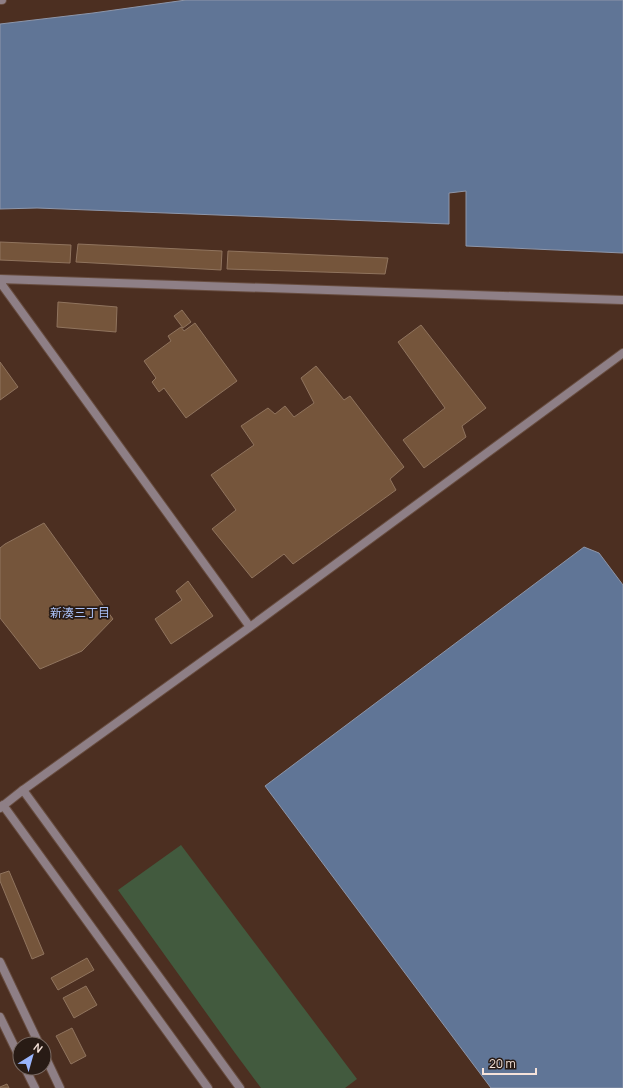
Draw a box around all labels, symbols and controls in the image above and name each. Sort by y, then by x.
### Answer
district label: 新湊三丁目 [50,604,110,621]
north arrow [12,1036,52,1076]
text: N [31,1039,46,1056]
scale bar [483,1050,536,1076]
text: 20 m [489,1055,516,1072]

